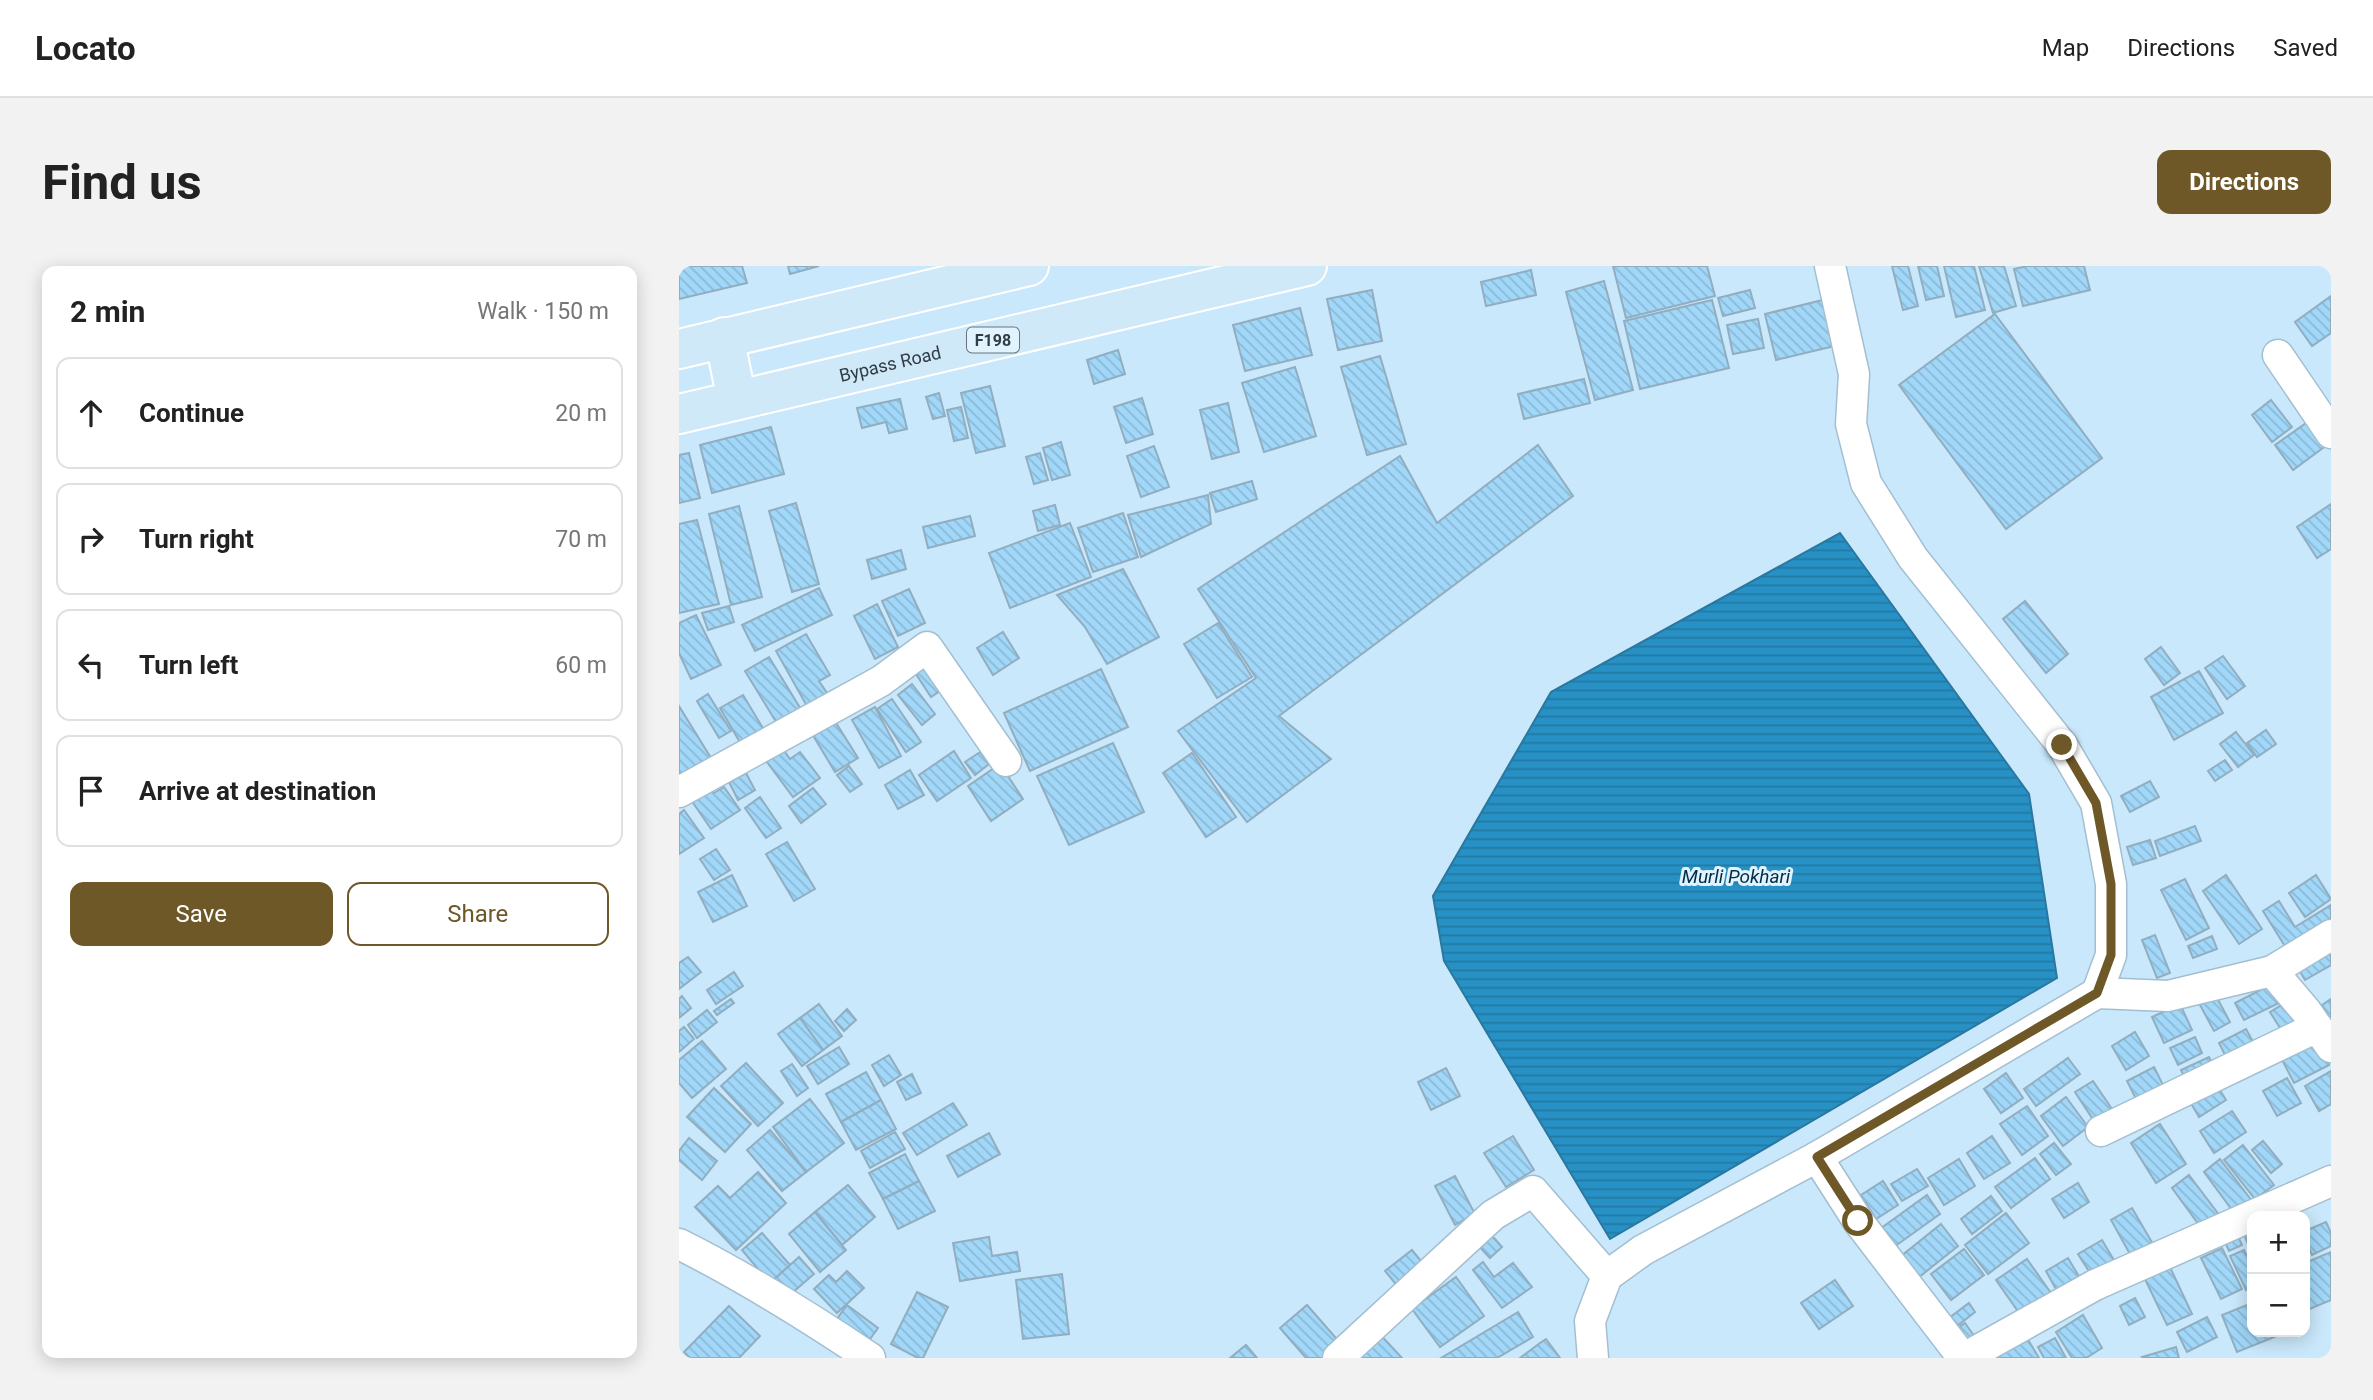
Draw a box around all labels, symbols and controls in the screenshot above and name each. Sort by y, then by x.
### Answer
text: Locato [35,29,136,68]
text: Map [2042,34,2089,62]
text: Directions [2127,34,2235,62]
text: Saved [2273,34,2338,62]
button: Directions [2157,150,2331,214]
text: Find us [42,154,202,211]
text: 2 min [70,294,145,329]
text: Walk · 150 m [477,298,609,325]
road number: F198 [967,327,1019,352]
street label: Bypass Road [837,342,943,386]
icon: ahead [72,394,110,432]
text: Continue [139,398,244,428]
text: 20 m [555,400,607,427]
icon: right [72,520,110,558]
text: Turn right [139,524,254,554]
text: 70 m [555,526,607,553]
icon: left [72,646,110,684]
text: Turn left [139,650,238,680]
text: 60 m [555,652,607,679]
route end [2046,729,2077,760]
icon: arrive [72,772,110,810]
text: Arrive at destination [139,776,376,806]
water label: Murli Pokhari [1682,865,1791,888]
button: Save [70,882,333,946]
button: Share [347,882,609,946]
route start [1842,1205,1873,1236]
map controls [2247,1211,2310,1337]
button: + [2247,1211,2310,1274]
button: − [2247,1274,2310,1337]

